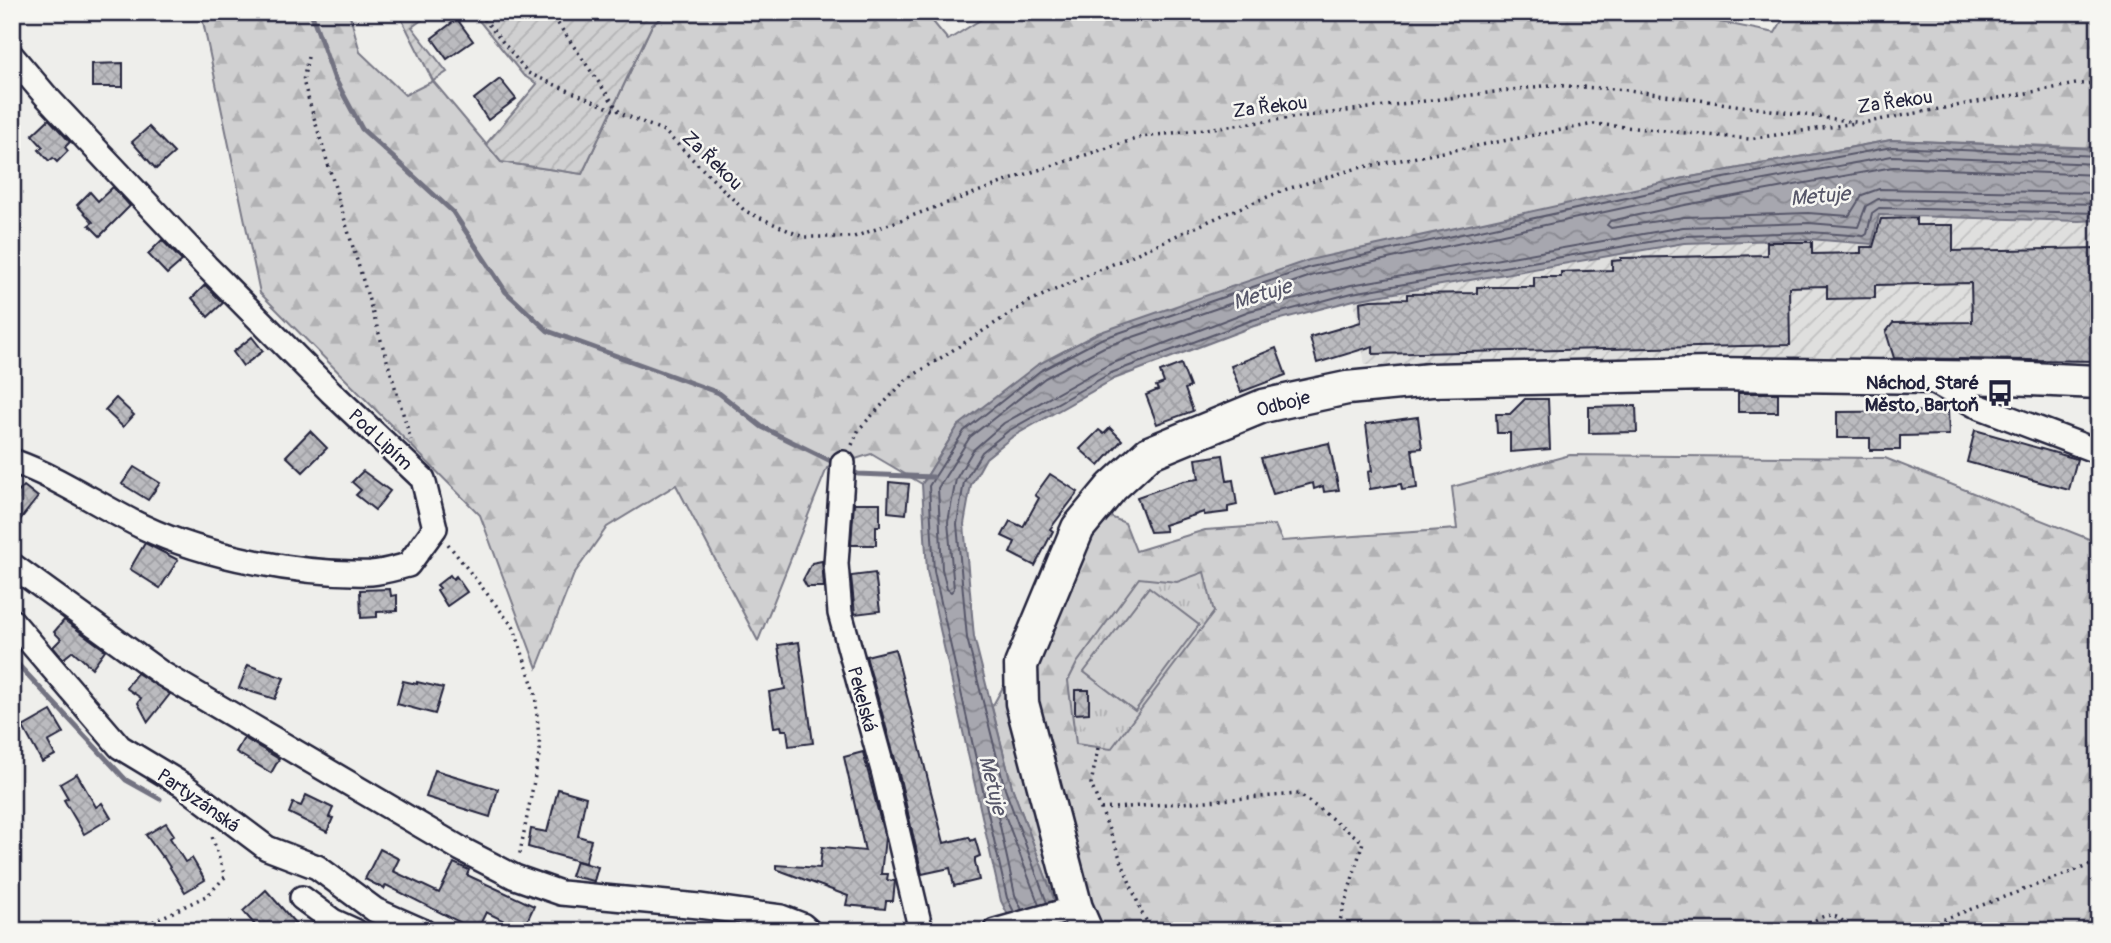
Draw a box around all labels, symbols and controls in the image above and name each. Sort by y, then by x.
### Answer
street label: Za Řekou [1856,85,1934,119]
street label: Za Řekou [1231,91,1309,123]
street label: Za Řekou [677,126,748,195]
water label: Metuje [1789,180,1854,213]
water label: Metuje [1230,272,1297,316]
place label: Náchod, Staré Město, Bartoň [1865,371,1979,417]
bus stop icon: Náchod, Staré Město, Bartoň [1985,378,2015,408]
street label: Odboje [1254,385,1313,423]
street label: Pod Lipím [343,404,418,476]
street label: Pekelská [842,664,882,735]
water label: Metuje [972,753,1013,820]
street label: Partyzánská [152,764,245,838]

